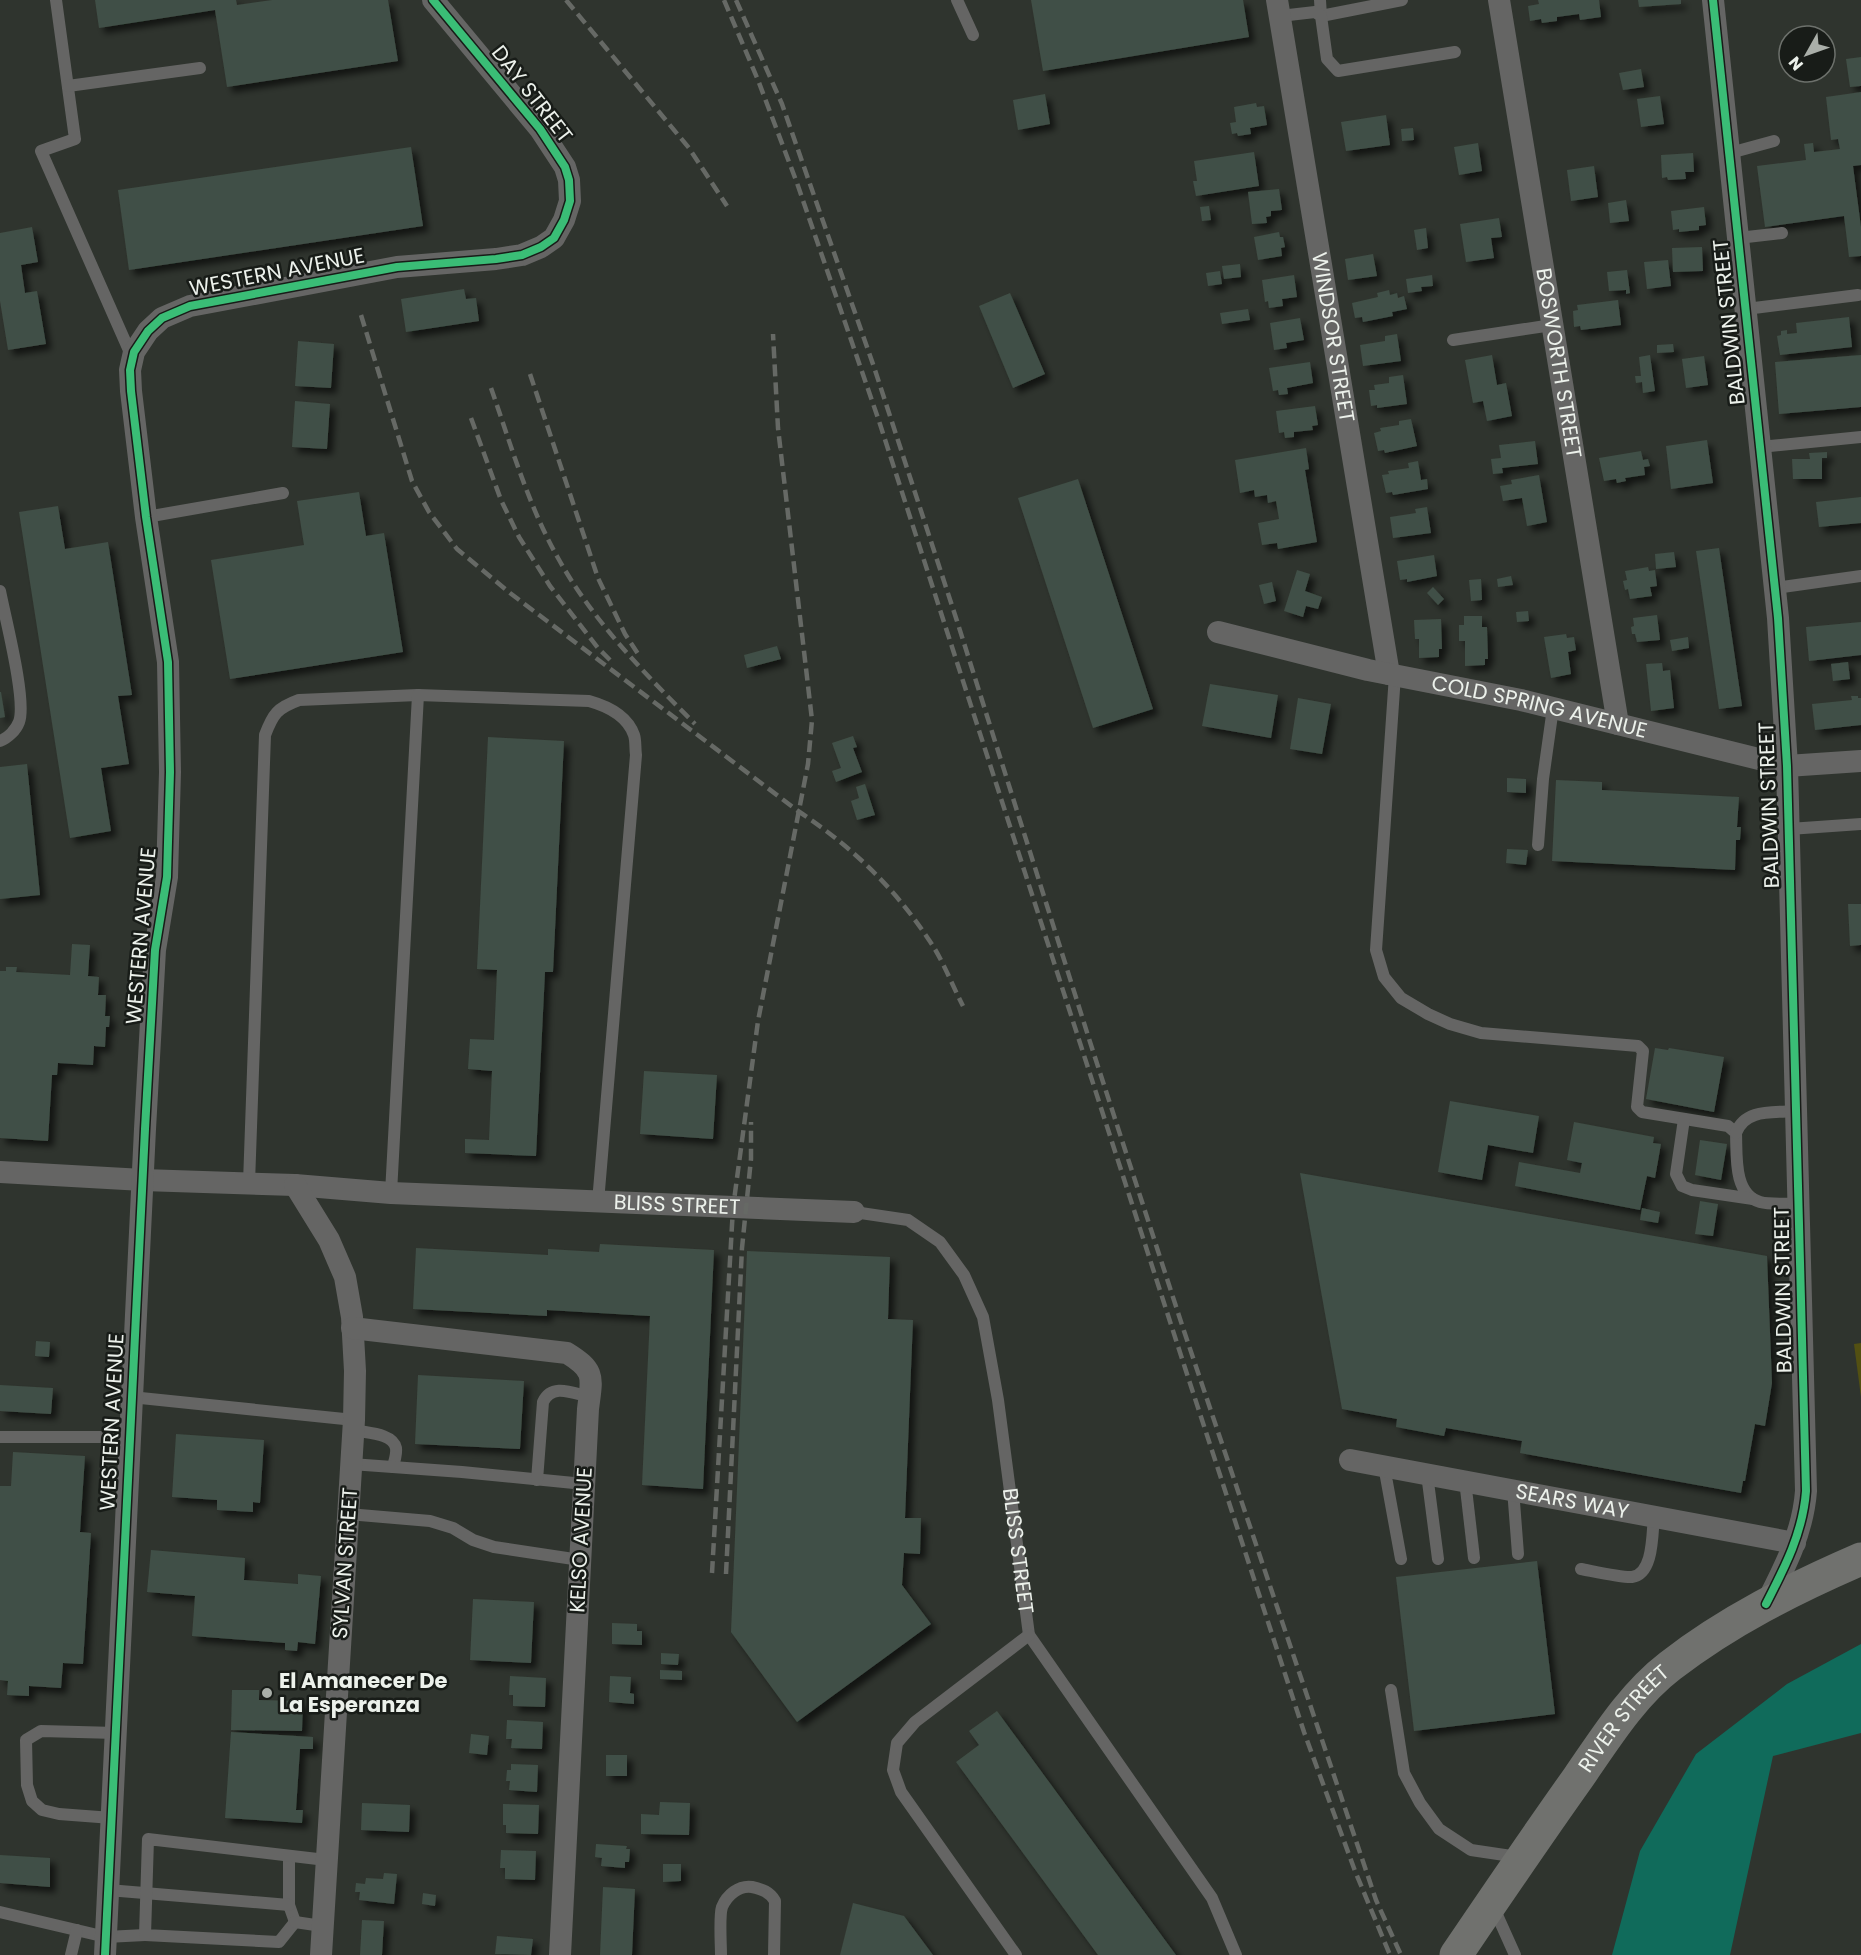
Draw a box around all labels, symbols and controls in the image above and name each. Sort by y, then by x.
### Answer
north arrow [1777,24,1837,84]
street label: DAY STREET [485,39,580,148]
text: N [1783,51,1809,75]
street label: BALDWIN STREET [1705,238,1752,406]
street label: WESTERN AVENUE [187,240,367,303]
street label: WINDSOR STREET [1305,250,1362,424]
street label: BOSWORTH STREET [1529,266,1589,460]
street label: COLD SPRING AVENUE [1429,668,1650,745]
street label: BALDWIN STREET [1751,721,1786,889]
street label: WESTERN AVENUE [118,846,163,1026]
street label: BLISS STREET [613,1187,741,1221]
street label: BALDWIN STREET [1767,1207,1798,1373]
street label: WESTERN AVENUE [92,1332,131,1511]
street label: KELSO AVENUE [562,1466,599,1613]
street label: SEARS WAY [1513,1476,1631,1526]
street label: SYLVAN STREET [325,1486,364,1640]
street label: BLISS STREET [996,1486,1041,1616]
street label: RIVER STREET [1571,1658,1675,1778]
place label: El Amanecer De La Esperanza [279,1666,447,1719]
marker: El Amanecer De La Esperanza [260,1686,274,1700]

